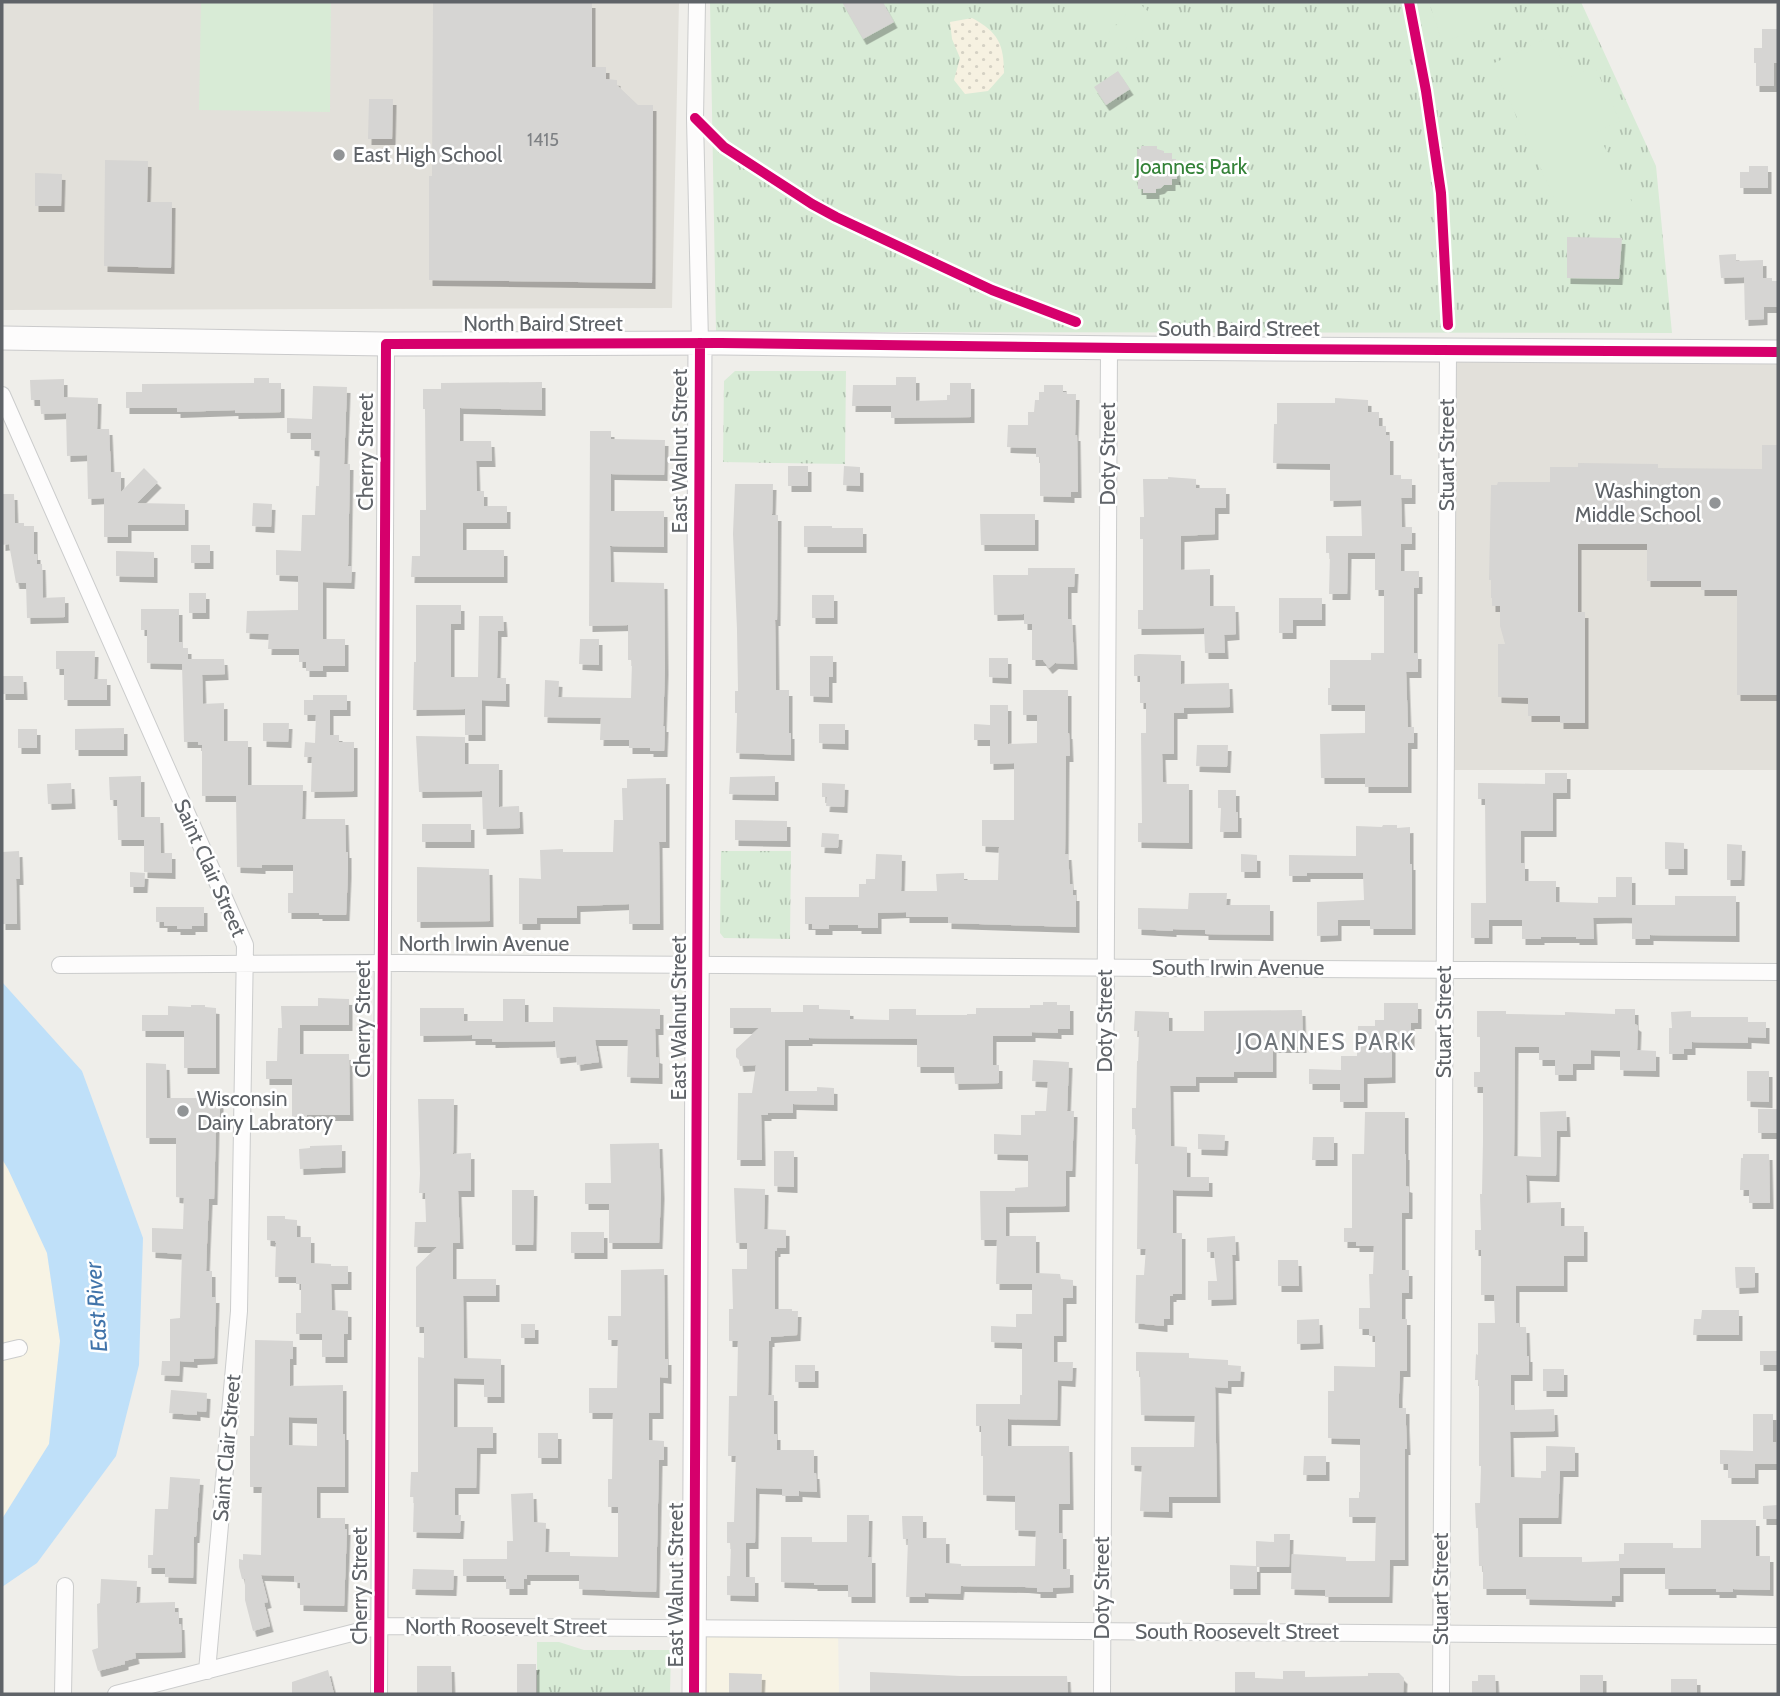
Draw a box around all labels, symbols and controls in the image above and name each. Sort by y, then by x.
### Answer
house number: 1415 [527,129,559,151]
place label: East High School [353,142,502,167]
marker: East High School [331,147,347,163]
park label: Joannes Park [1134,154,1248,179]
street label: North Baird Street [463,311,623,336]
street label: South Baird Street [1158,316,1320,341]
street label: East Walnut Street [667,369,692,533]
street label: Cherry Street [353,393,378,511]
street label: Stuart Street [1434,399,1459,511]
street label: Doty Street [1095,403,1120,505]
place label: Washington Middle School [1575,478,1701,527]
marker: Washington Middle School [1707,495,1723,511]
street label: Saint Clair Street [169,795,252,940]
street label: North Irwin Avenue [399,931,569,956]
street label: East Walnut Street [666,936,691,1100]
street label: South Irwin Avenue [1152,955,1325,980]
street label: Cherry Street [350,960,375,1078]
street label: Stuart Street [1431,966,1456,1078]
street label: Doty Street [1092,970,1117,1072]
district label: JOANNES PARK [1236,1028,1415,1056]
place label: Wisconsin Dairy Labratory [197,1086,333,1135]
marker: Wisconsin Dairy Labratory [175,1103,191,1119]
water label: East River [79,1260,113,1353]
street label: Saint Clair Street [208,1373,245,1523]
street label: East Walnut Street [663,1503,688,1667]
street label: Cherry Street [347,1527,372,1645]
street label: Stuart Street [1428,1533,1453,1645]
street label: Doty Street [1089,1537,1114,1639]
street label: North Roosevelt Street [405,1614,607,1639]
street label: South Roosevelt Street [1135,1619,1339,1644]

